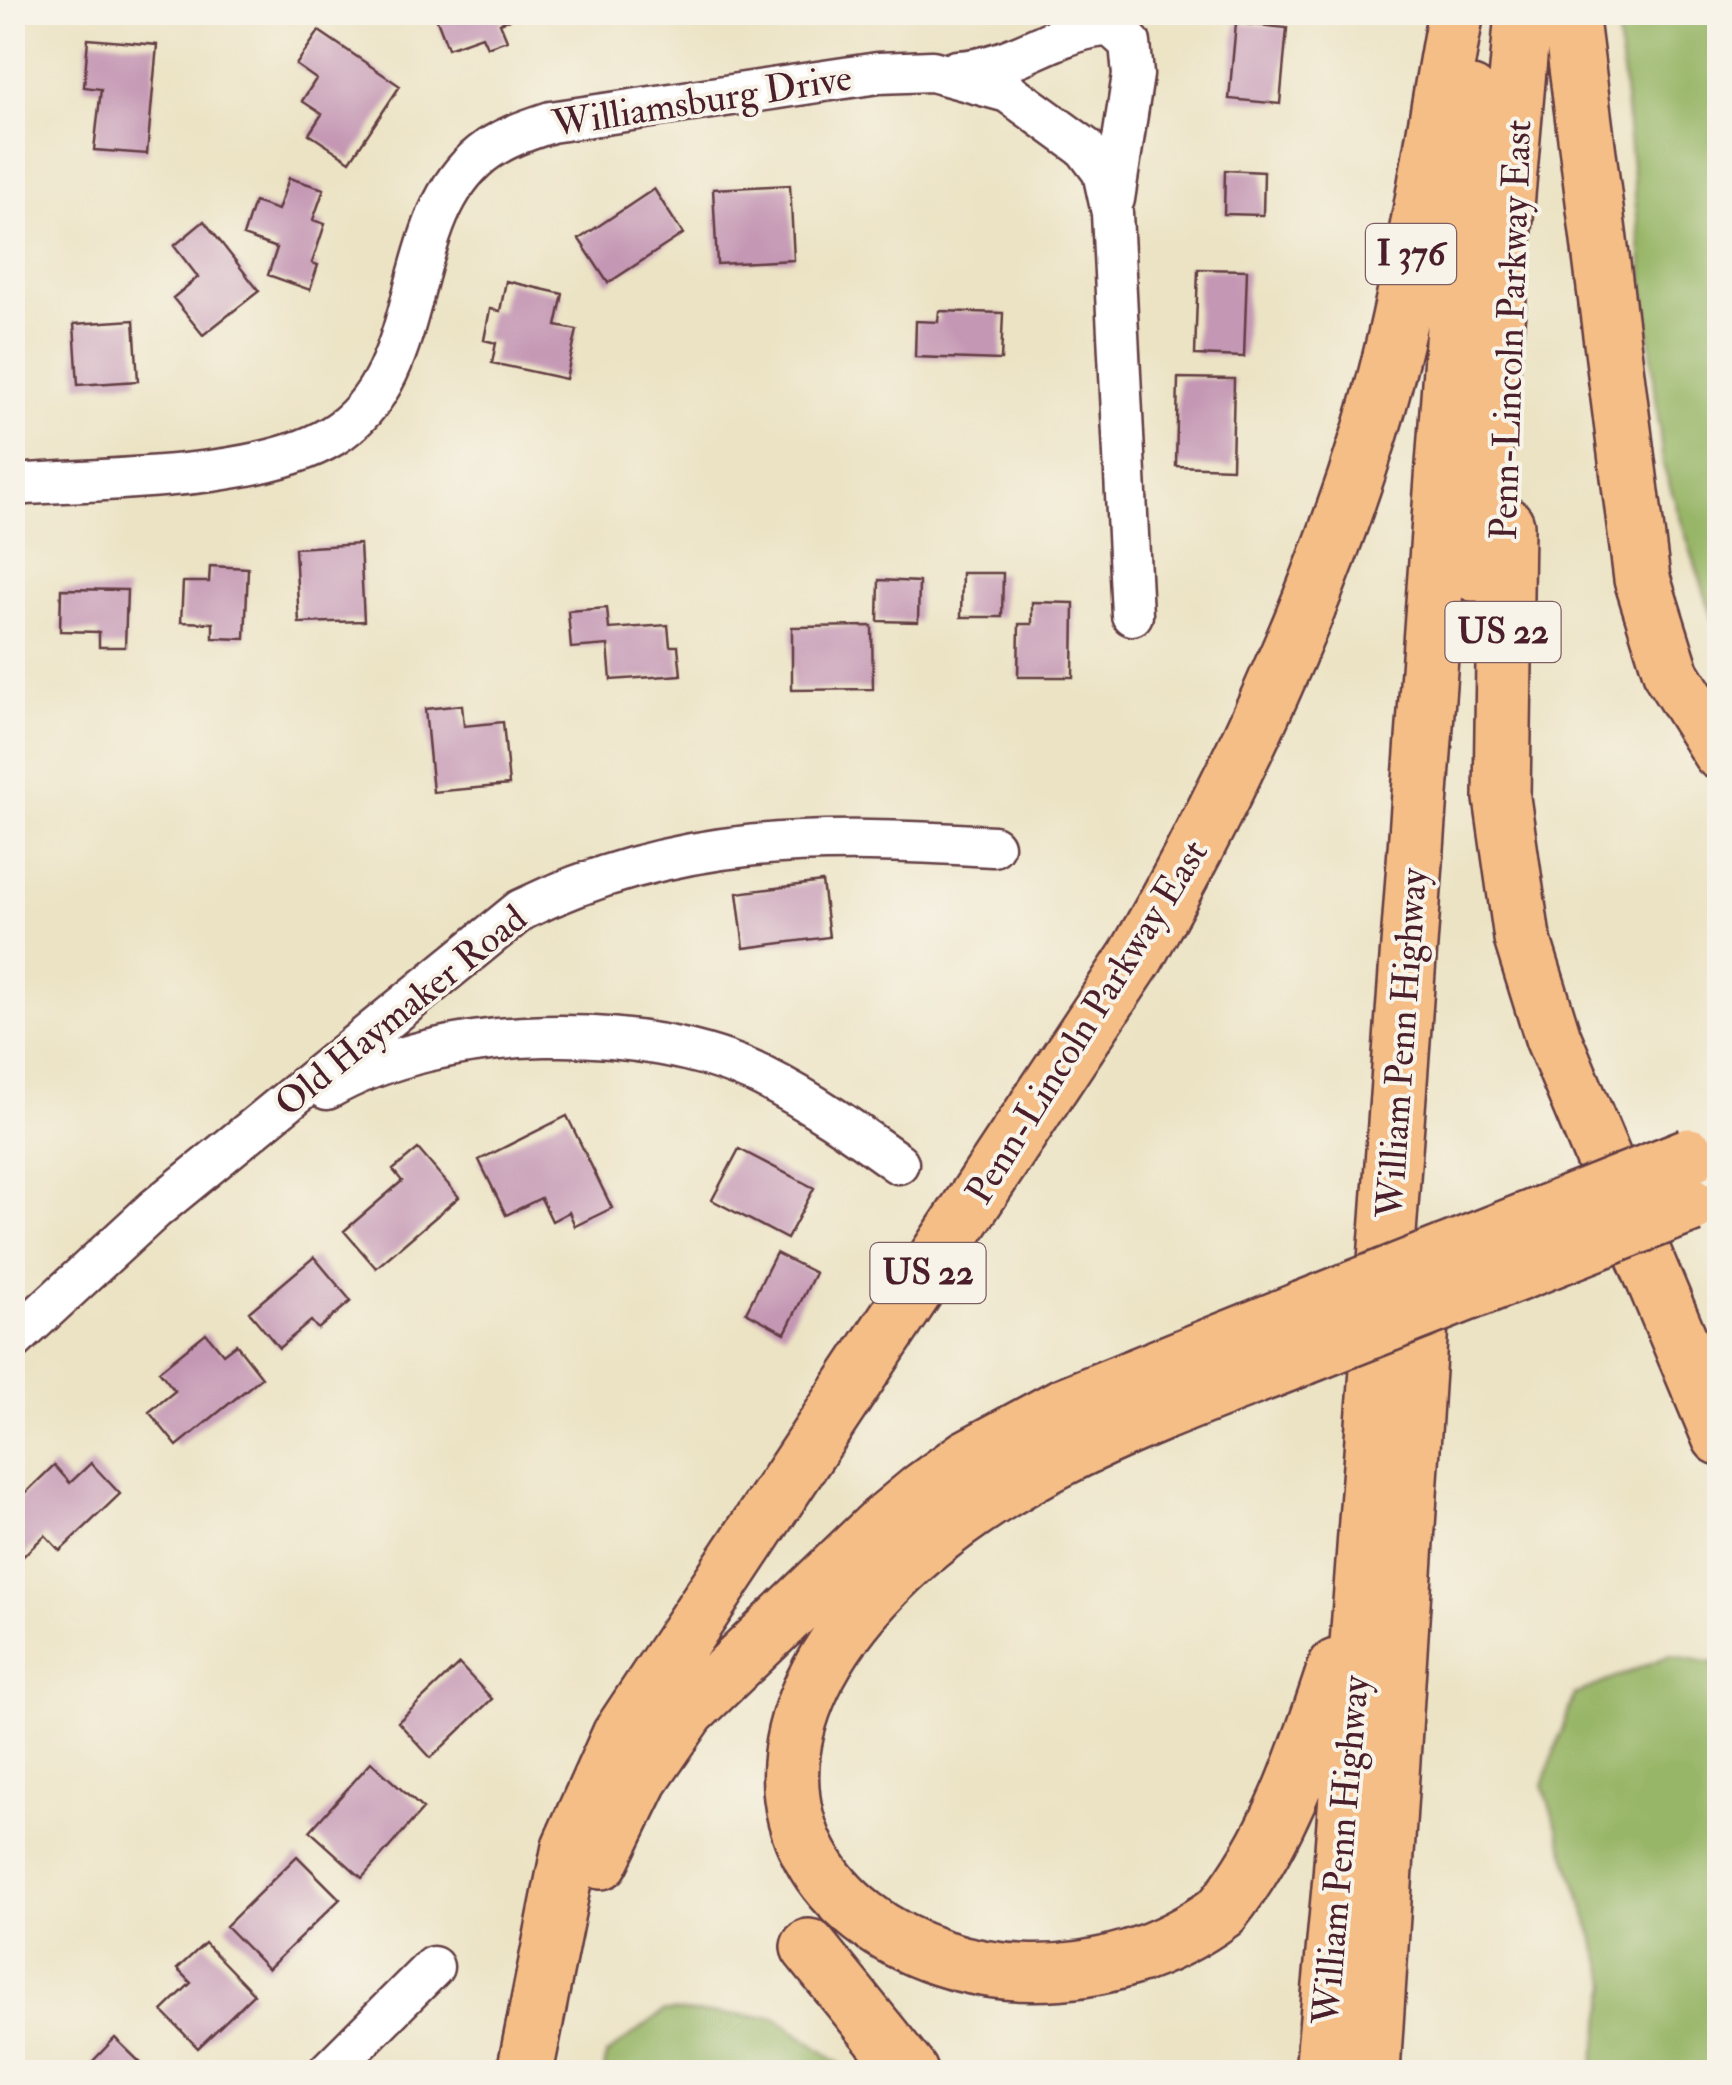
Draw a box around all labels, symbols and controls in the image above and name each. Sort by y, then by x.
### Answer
street label: Williamsburg Drive [548,54,855,149]
street label: Penn-Lincoln Parkway East [1480,119,1542,541]
road number: I 376 [1366,224,1456,284]
road number: US 22 [1446,602,1560,662]
street label: Penn-Lincoln Parkway East [955,831,1219,1213]
street label: William Penn Highway [1366,865,1438,1220]
street label: Old Haymaker Road [265,895,537,1127]
road number: US 22 [870,1243,986,1303]
street label: William Penn Highway [1302,1672,1380,2028]

